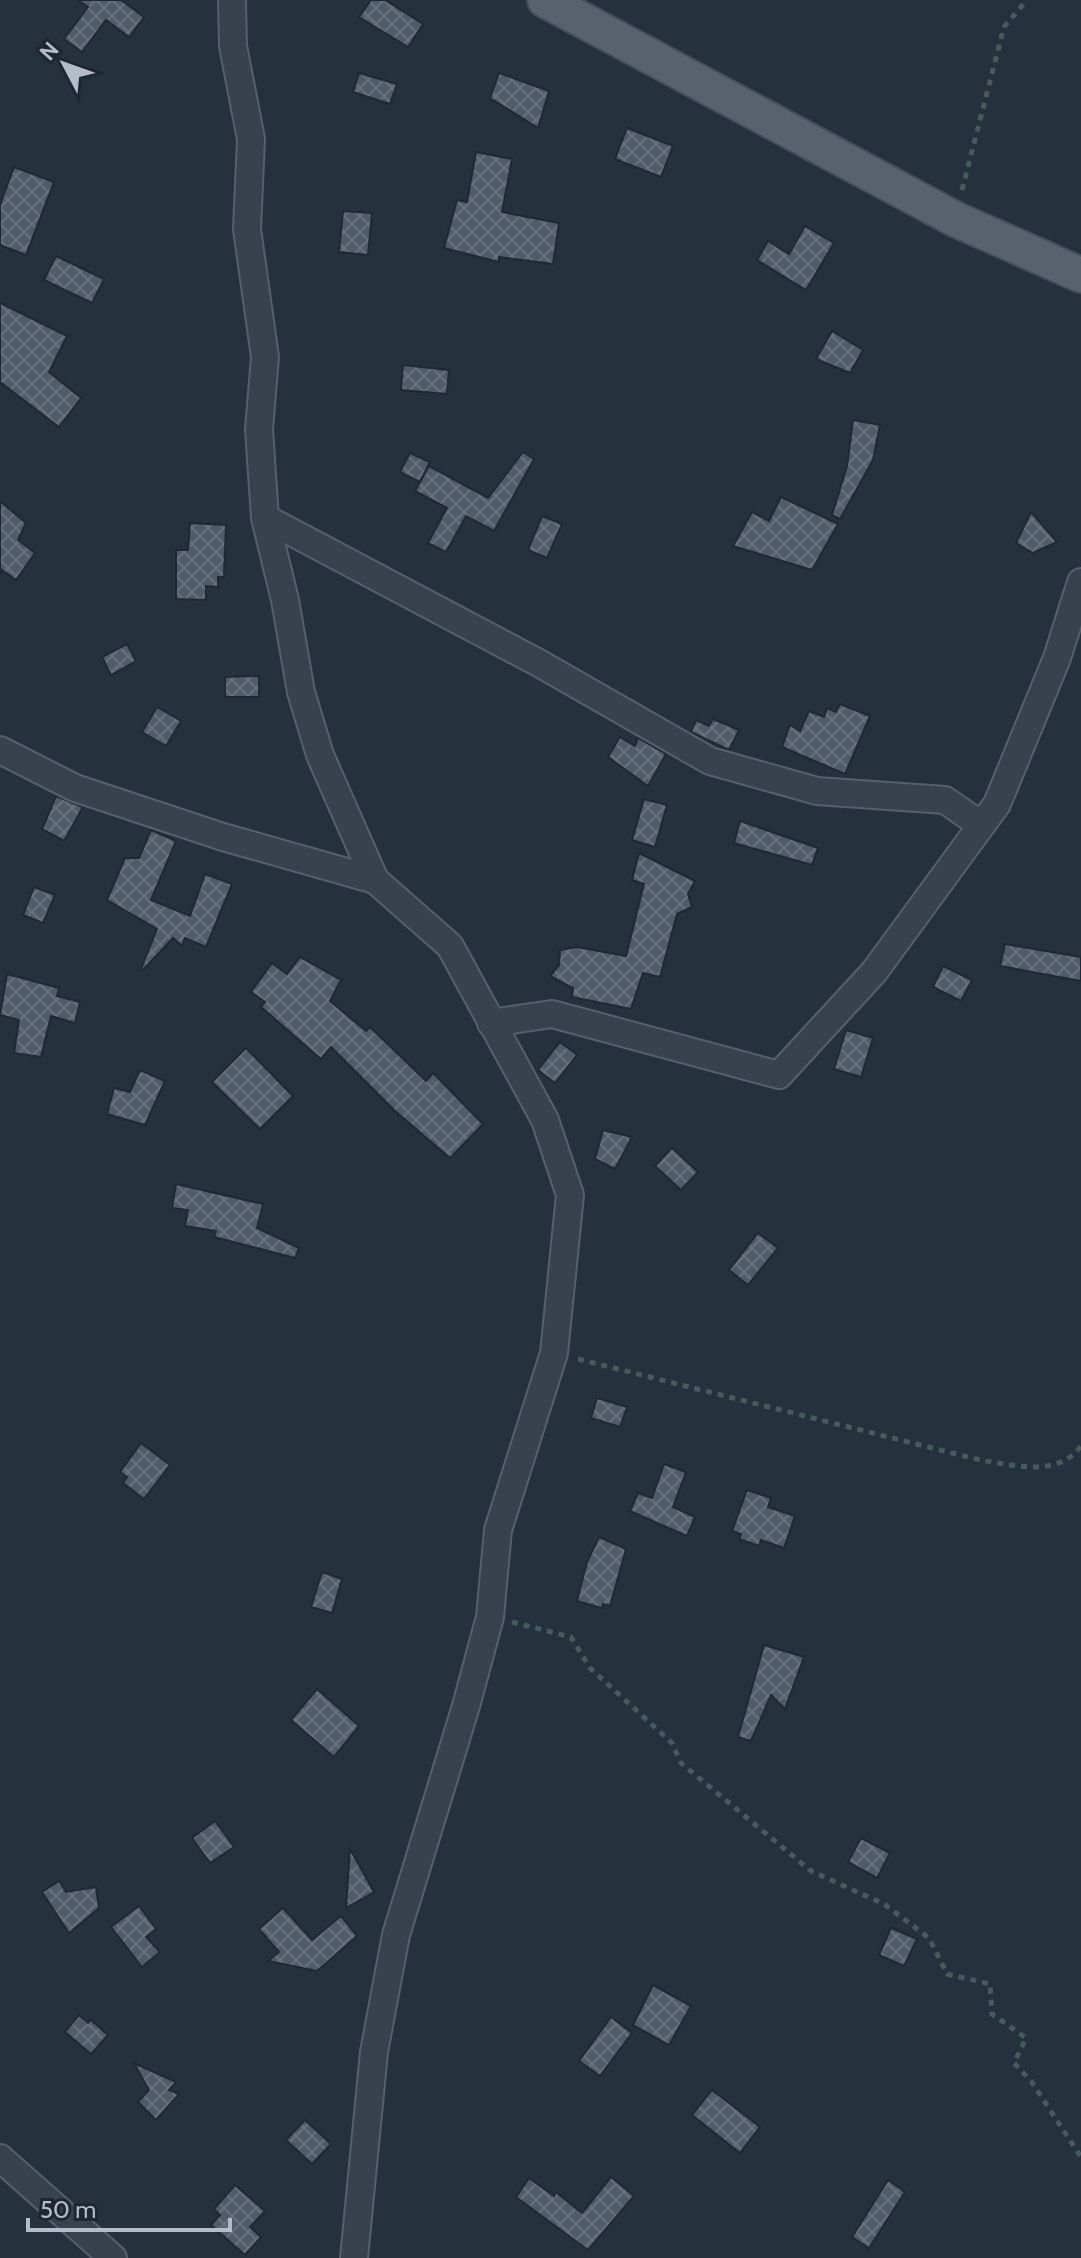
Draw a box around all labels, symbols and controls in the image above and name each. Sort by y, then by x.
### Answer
north arrow [24,24,104,104]
text: N [34,36,65,66]
scale bar [28,2182,230,2232]
text: 50 m [40,2195,96,2224]

